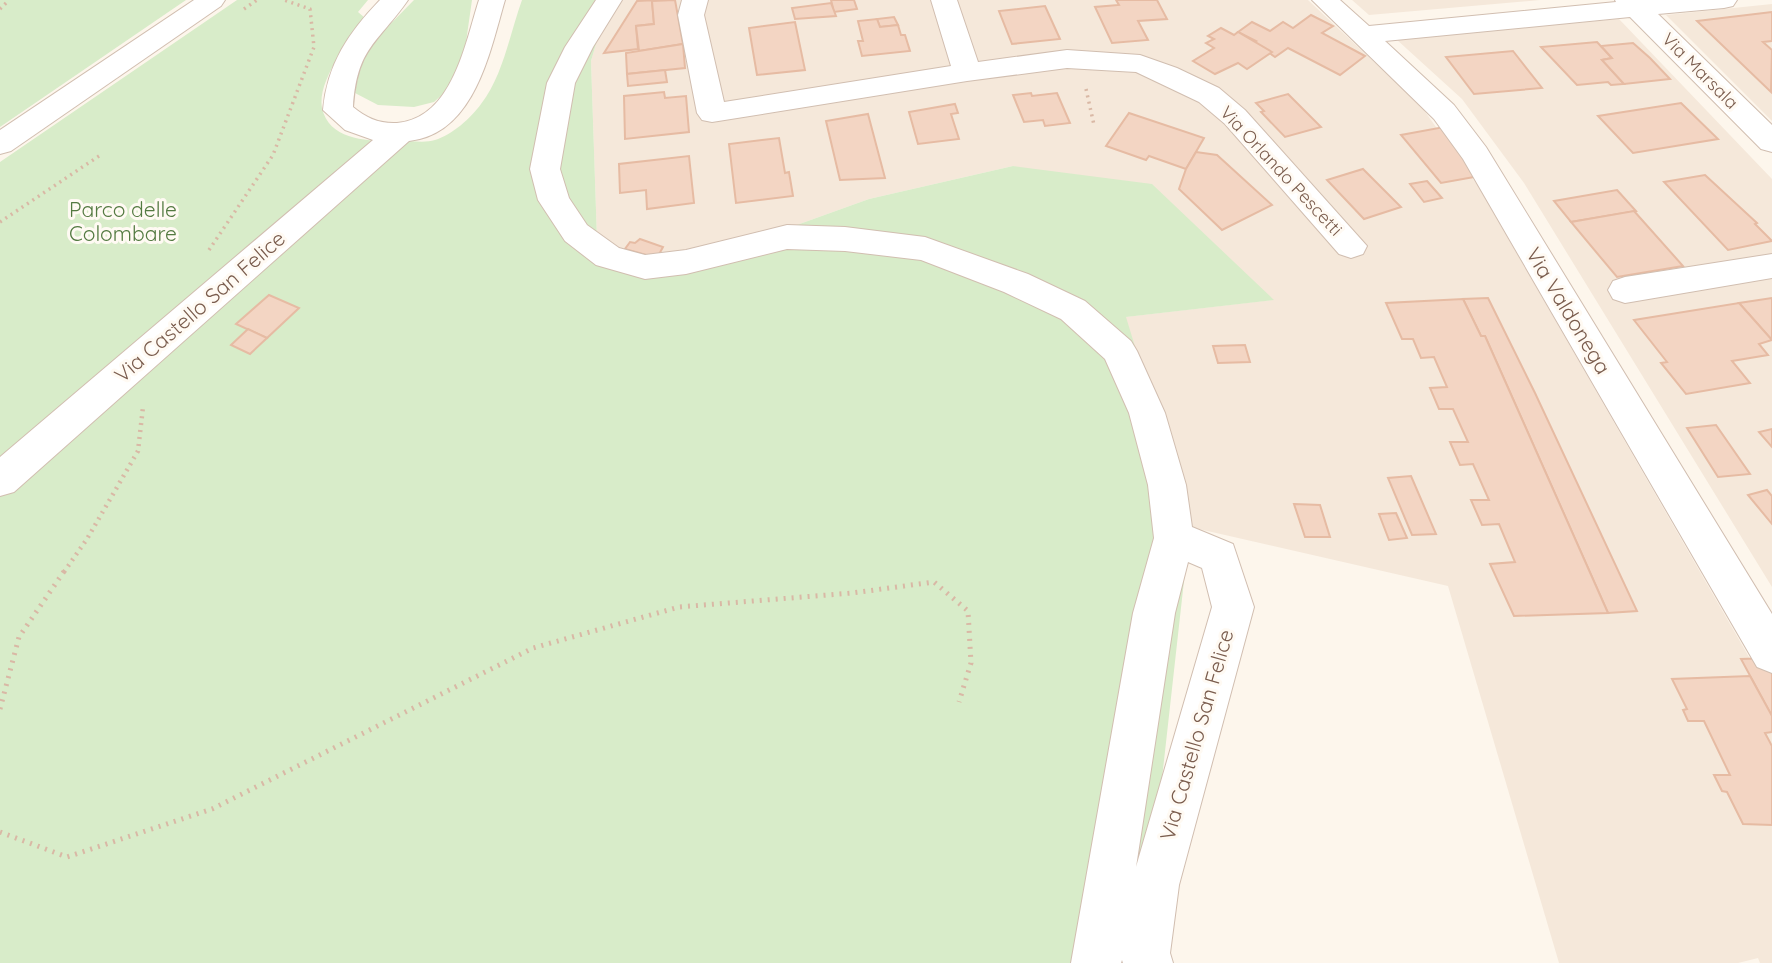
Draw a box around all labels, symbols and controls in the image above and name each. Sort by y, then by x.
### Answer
street label: Via Marsala [1657,28,1743,114]
street label: Via Orlando Pescetti [1215,101,1347,240]
park label: Parco delle Colombare [69,196,177,246]
street label: Via Castello San Felice [109,225,290,388]
street label: Via Valdonega [1521,243,1617,378]
street label: Via Castello San Felice [1154,626,1239,843]

